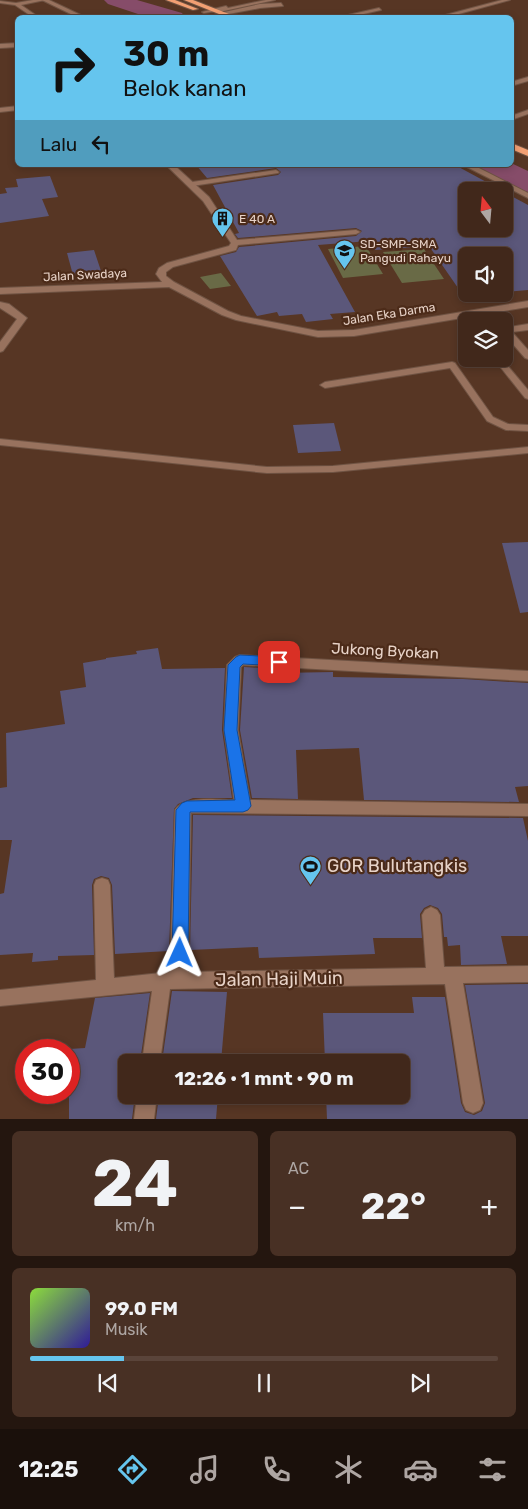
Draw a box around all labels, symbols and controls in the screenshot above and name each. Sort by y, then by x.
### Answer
text: 30 m [123,33,209,75]
icon: right [40,35,105,100]
text: Belok kanan [123,75,247,102]
icon: left [87,130,115,158]
text: Lalu [40,133,77,156]
north arrow [458,182,512,238]
map controls [458,182,513,367]
building icon: E 40 A [211,207,235,238]
place label: E 40 A [239,212,275,226]
place label: SD-SMP-SMA Pangudi Rahayu [360,237,451,265]
school or university icon: SD-SMP-SMA Pangudi Rahayu [332,239,356,270]
button: sound [458,247,513,302]
street label: Jalan Swadaya [43,266,127,284]
street label: Jalan Eka Darma [342,300,436,328]
button: layers [458,312,513,367]
street label: Jukong Byokan [331,639,439,663]
pin [258,641,300,683]
icon: arrive [265,648,293,676]
sports icon: GOR Bulutangkis [299,854,323,885]
place label: GOR Bulutangkis [327,855,467,877]
position arrow [153,926,205,978]
street label: Jalan Haji Muin [215,967,343,991]
speed limit sign: 30 [15,1039,80,1104]
text: 12:26 · 1 mnt · 90 m [174,1067,354,1090]
text: 24 [92,1145,178,1222]
text: AC [288,1159,309,1178]
text: 22° [361,1183,426,1229]
text: − [288,1190,306,1223]
text: + [481,1190,498,1223]
text: km/h [115,1216,155,1235]
text: 99.0 FM [105,1297,178,1320]
text: Musik [105,1320,148,1339]
icon: previous [94,1369,122,1397]
icon: pause [250,1369,278,1397]
icon: next [406,1369,434,1397]
icon: directions [115,1452,150,1487]
icon: music [187,1452,222,1487]
icon: phone [259,1452,294,1487]
icon: climate [331,1452,366,1487]
icon: car [403,1452,438,1487]
icon: filters [475,1452,510,1487]
text: 12:25 [18,1456,79,1483]

